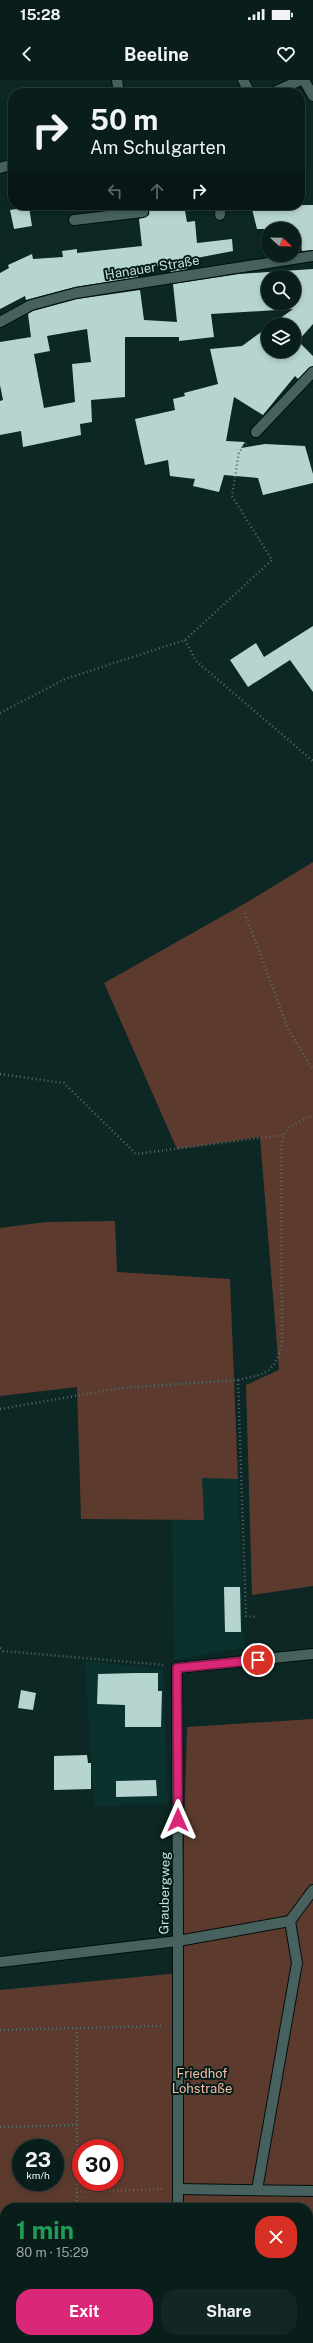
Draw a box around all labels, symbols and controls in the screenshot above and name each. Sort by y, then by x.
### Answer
text: 15:28 [20,6,60,23]
icon: back [16,43,38,65]
icon: heart [275,43,297,65]
text: Beeline [124,44,189,65]
text: 50 m [90,103,158,136]
icon: right [24,104,76,156]
text: Am Schulgarten [90,137,226,158]
icon: left [104,180,126,202]
icon: ahead [146,180,168,202]
icon: right [188,180,210,202]
north arrow [261,222,301,262]
map controls [261,222,301,358]
street label: Hanauer Straße [104,253,200,282]
button: search [261,270,301,310]
button: layers [261,318,301,358]
pin [241,1643,275,1677]
icon: arrive [247,1649,269,1671]
position arrow [157,1799,199,1841]
street label: Graubergweg [156,1852,173,1934]
park label: Friedhof Lohstraße [172,2066,232,2096]
speed limit sign: 30 [72,2139,124,2191]
text: 23 [25,2148,51,2172]
text: km/h [26,2169,50,2181]
text: 1 min [16,2216,74,2244]
button: close [255,2216,297,2258]
text: 80 m · 15:29 [16,2245,89,2260]
button: Exit [16,2289,153,2335]
button: Share [161,2289,297,2335]

